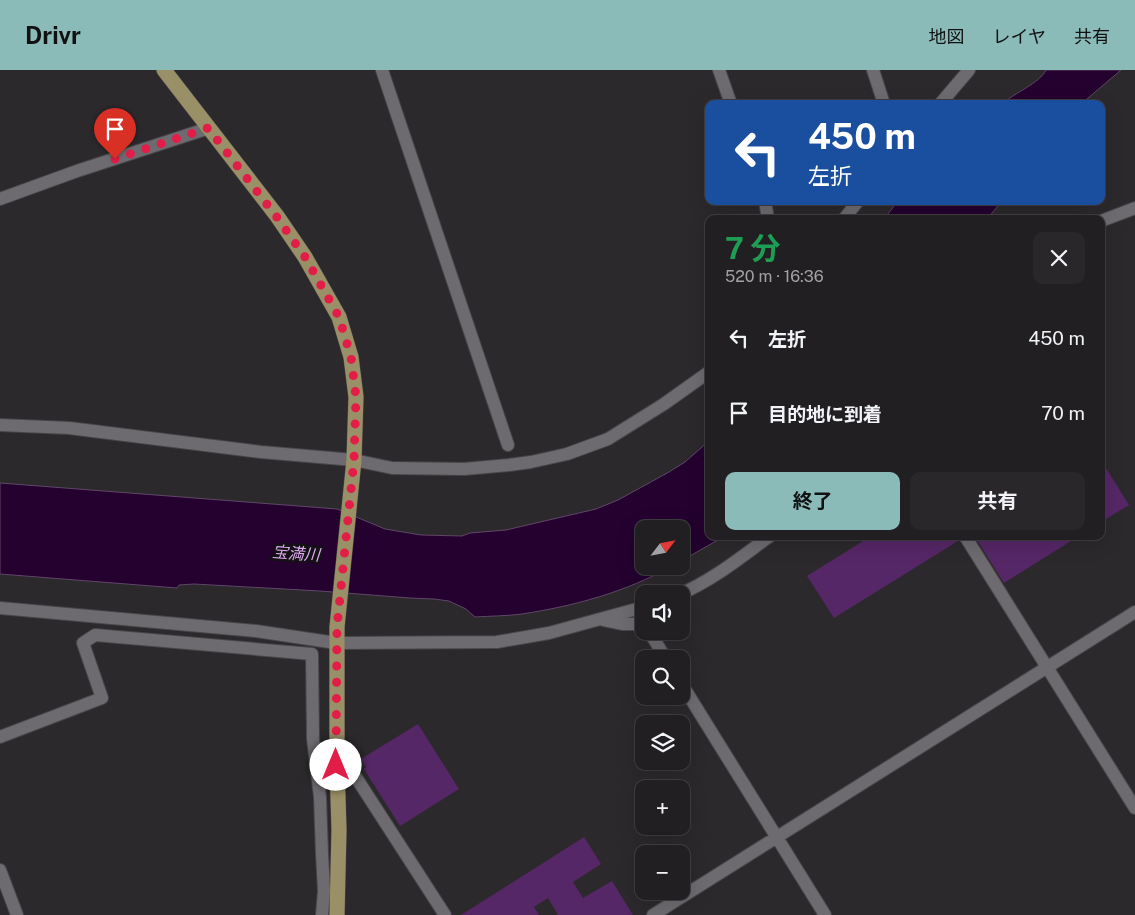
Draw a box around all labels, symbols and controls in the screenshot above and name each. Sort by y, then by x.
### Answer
text: Drivr [25,21,81,49]
text: 地図 [929,26,965,47]
text: レイヤ [993,26,1046,47]
text: 共有 [1074,26,1110,47]
pin [94,108,136,159]
icon: arrive [101,115,129,143]
text: 450 m [808,116,916,157]
icon: left [725,120,790,185]
text: 左折 [808,163,852,189]
text: 7 分 [725,230,781,266]
button: close [1033,232,1085,284]
text: 520 m · 16:36 [725,267,824,286]
icon: left [725,324,753,352]
text: 450 m [1028,327,1085,349]
text: 左折 [768,328,806,350]
icon: arrive [725,399,753,427]
text: 70 m [1041,402,1085,424]
text: 目的地に到着 [768,403,882,425]
button: 終了 [725,472,900,530]
button: 共有 [910,472,1085,530]
north arrow [635,520,690,575]
map controls [635,520,690,900]
water label: 宝満川 [271,542,323,565]
button: sound [635,585,690,640]
button: search [635,650,690,705]
button: layers [635,715,690,770]
position arrow [309,738,361,790]
button: + [635,780,690,835]
button: − [635,845,690,900]

